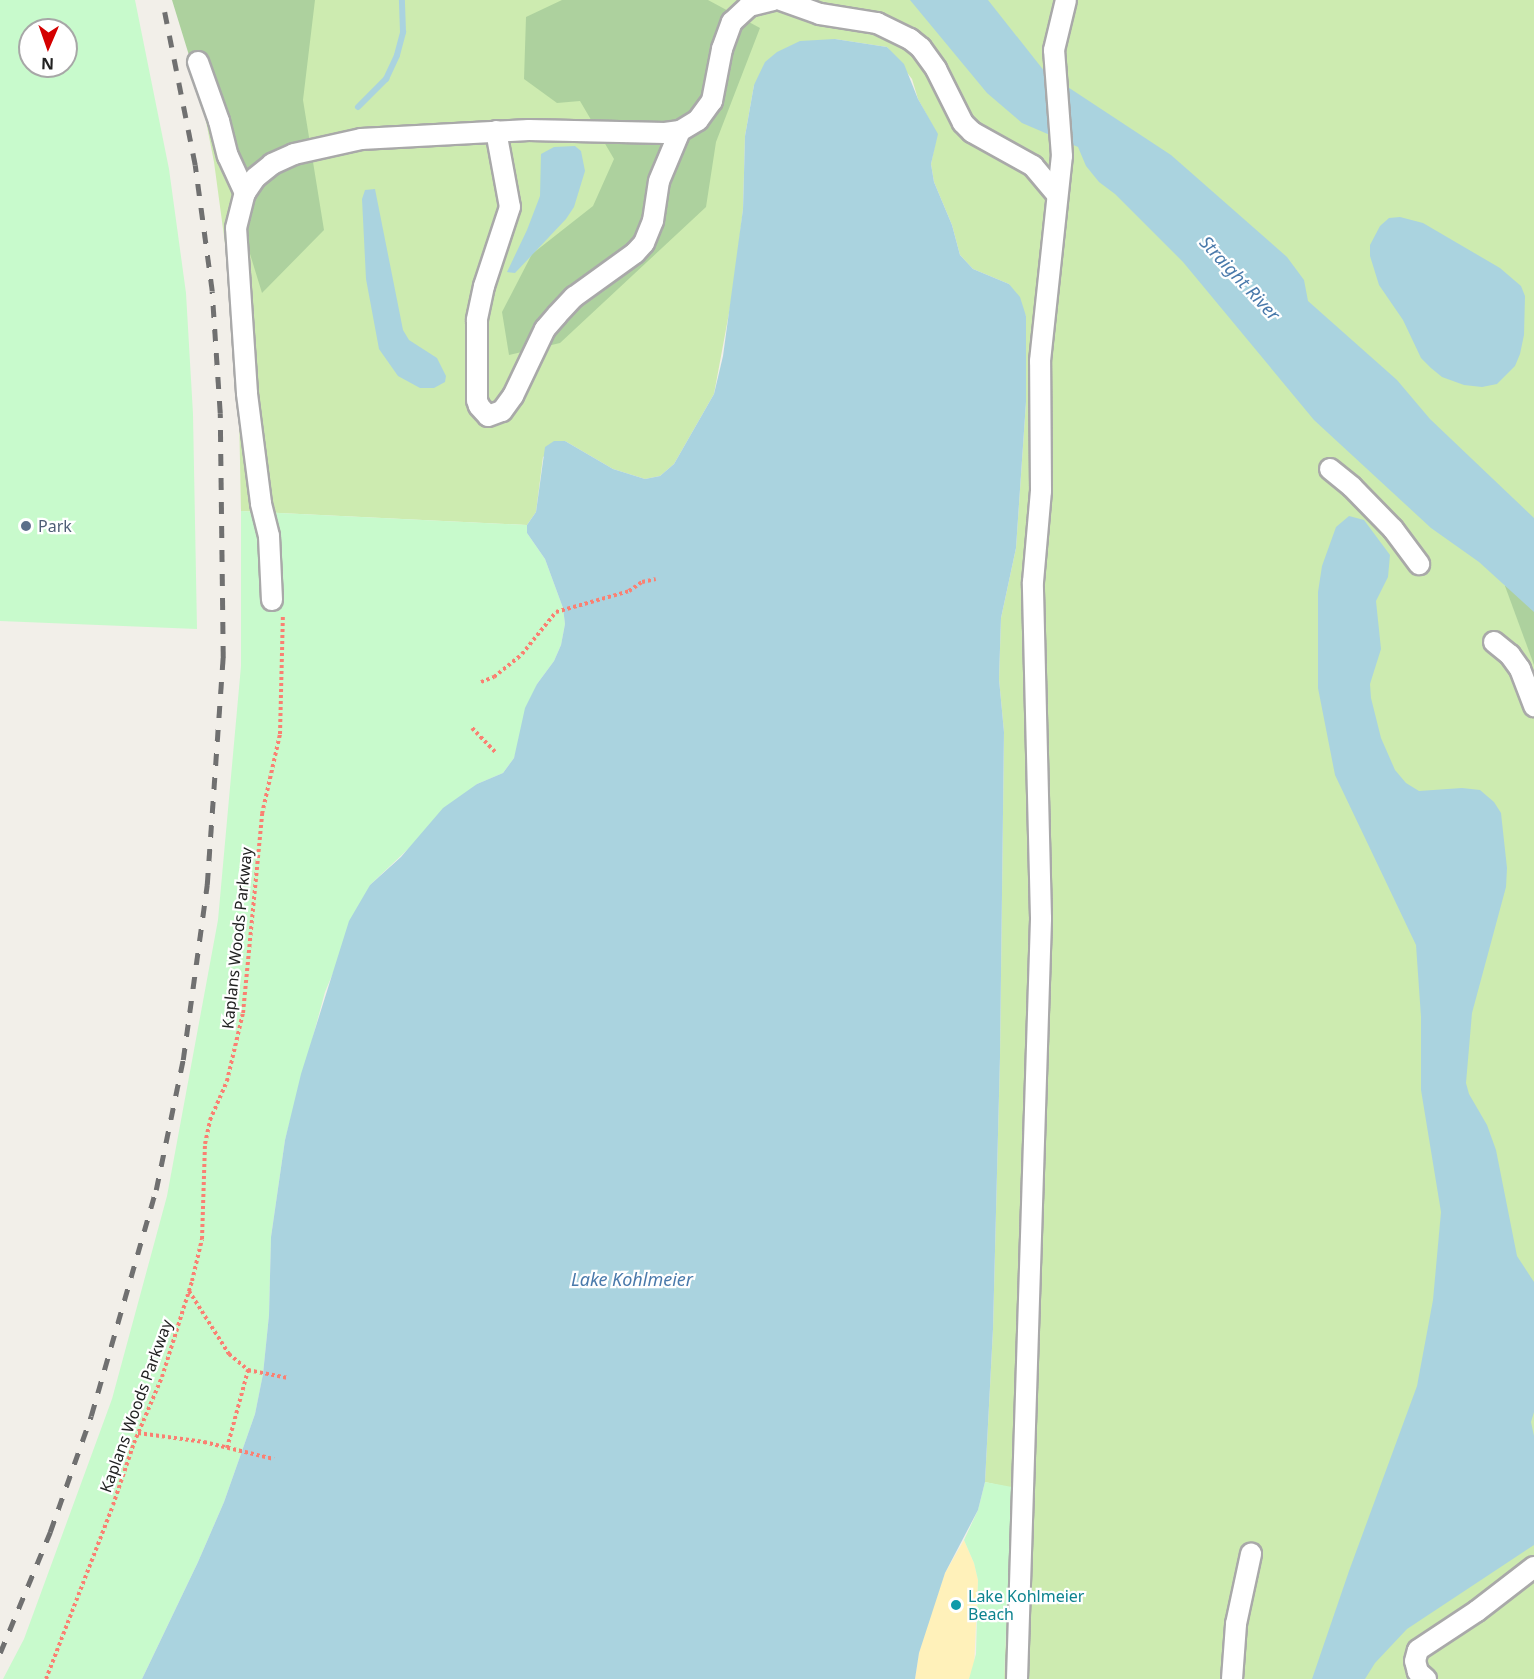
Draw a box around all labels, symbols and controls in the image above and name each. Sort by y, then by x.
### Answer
north arrow [18,18,78,78]
text: N [41,53,54,75]
water label: Straight River [1195,231,1285,325]
place label: Park [38,516,72,536]
marker: Park [19,519,33,533]
street label: Kaplans Woods Parkway [218,846,256,1030]
water label: Lake Kohlmeier [571,1268,693,1290]
street label: Kaplans Woods Parkway [96,1317,176,1495]
place label: Lake Kohlmeier Beach [968,1586,1084,1624]
marker: Lake Kohlmeier Beach [949,1598,963,1612]

